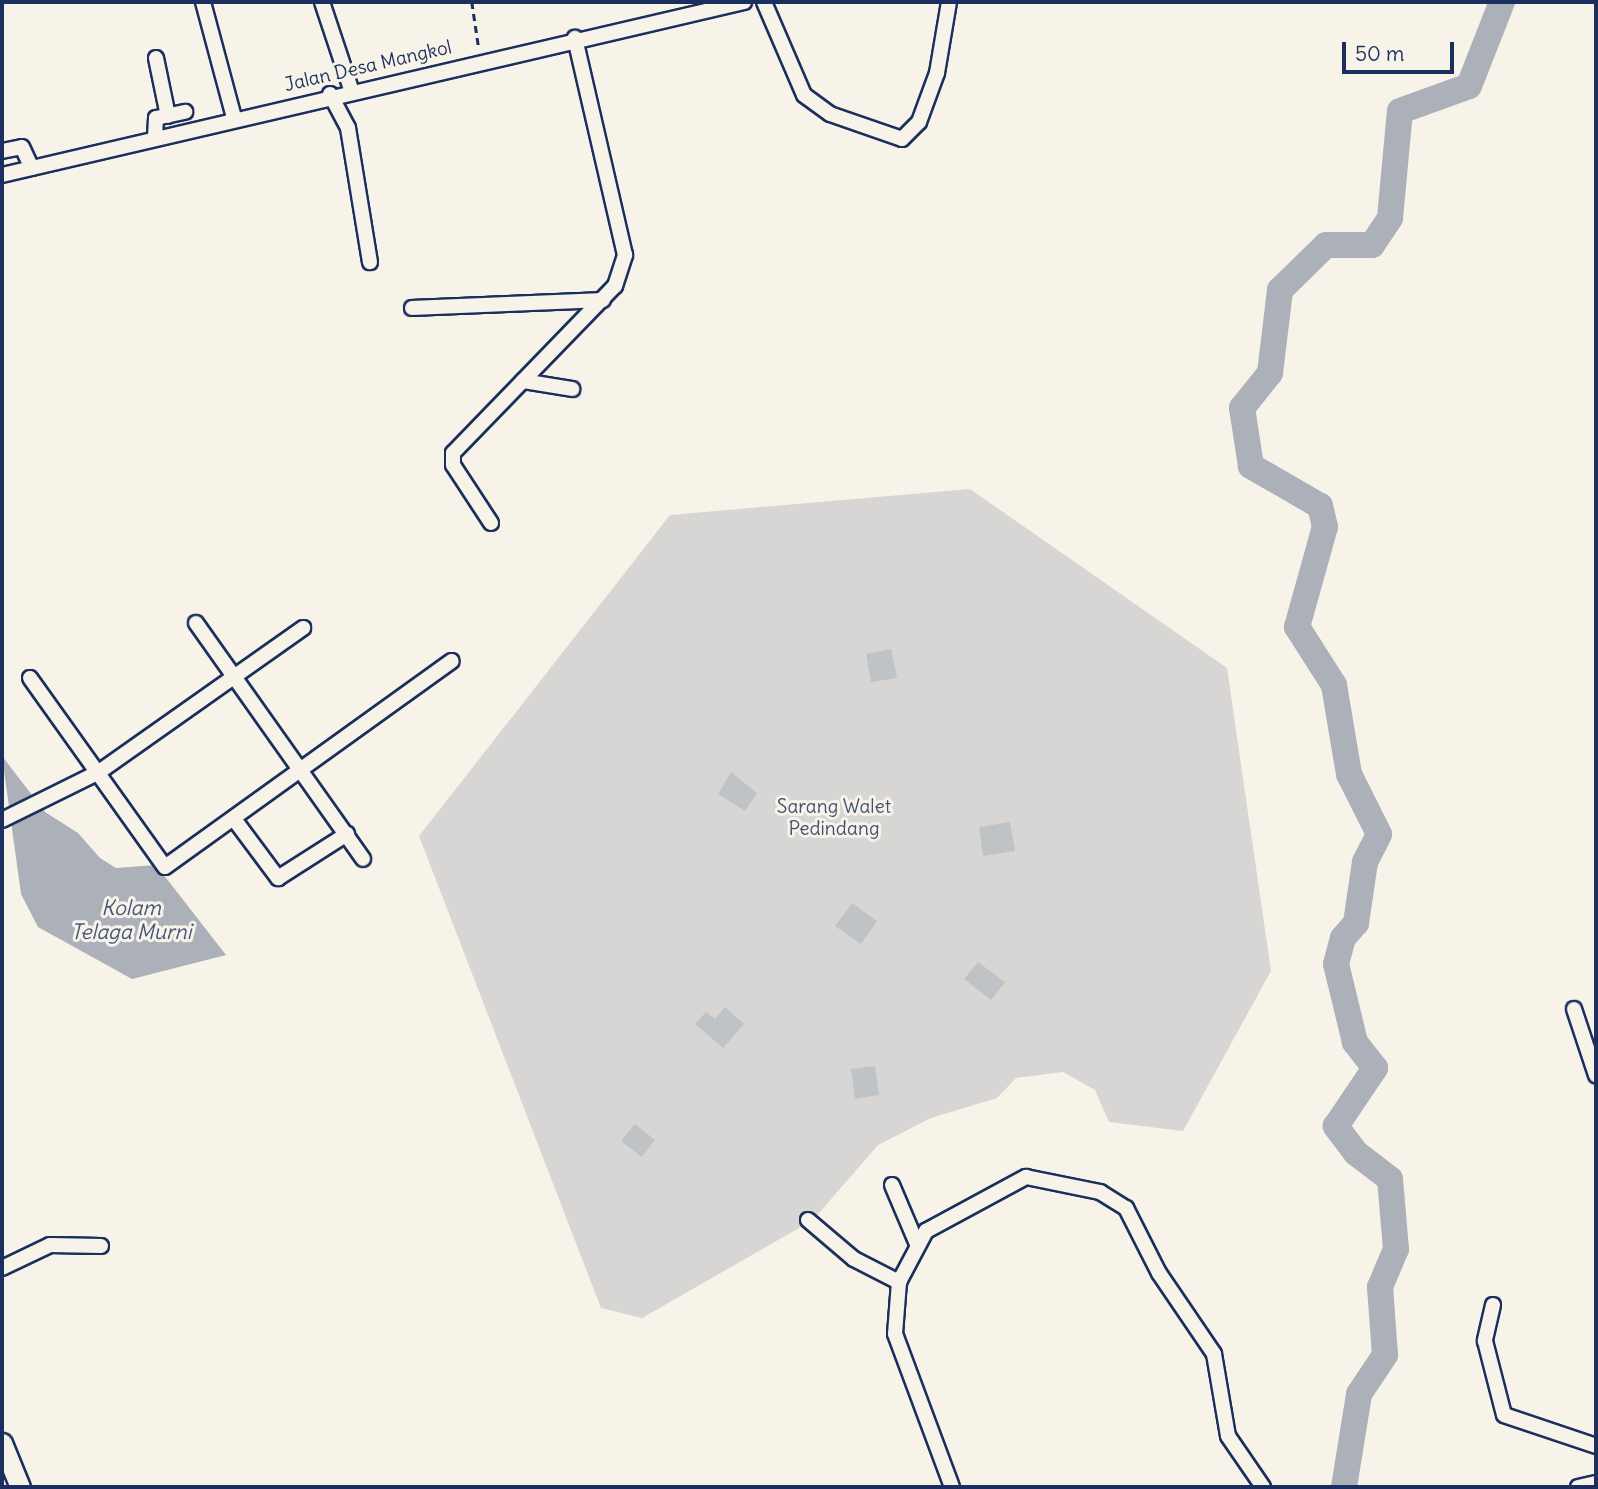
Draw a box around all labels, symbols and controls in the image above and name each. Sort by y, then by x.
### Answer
scale bar [1346,28,1458,72]
street label: Jalan Desa Mangkol [282,36,454,96]
text: 50 m [1355,40,1404,67]
park label: Sarang Walet Pedindang [777,796,891,840]
water label: Kolam Telaga Murni [71,895,191,945]

